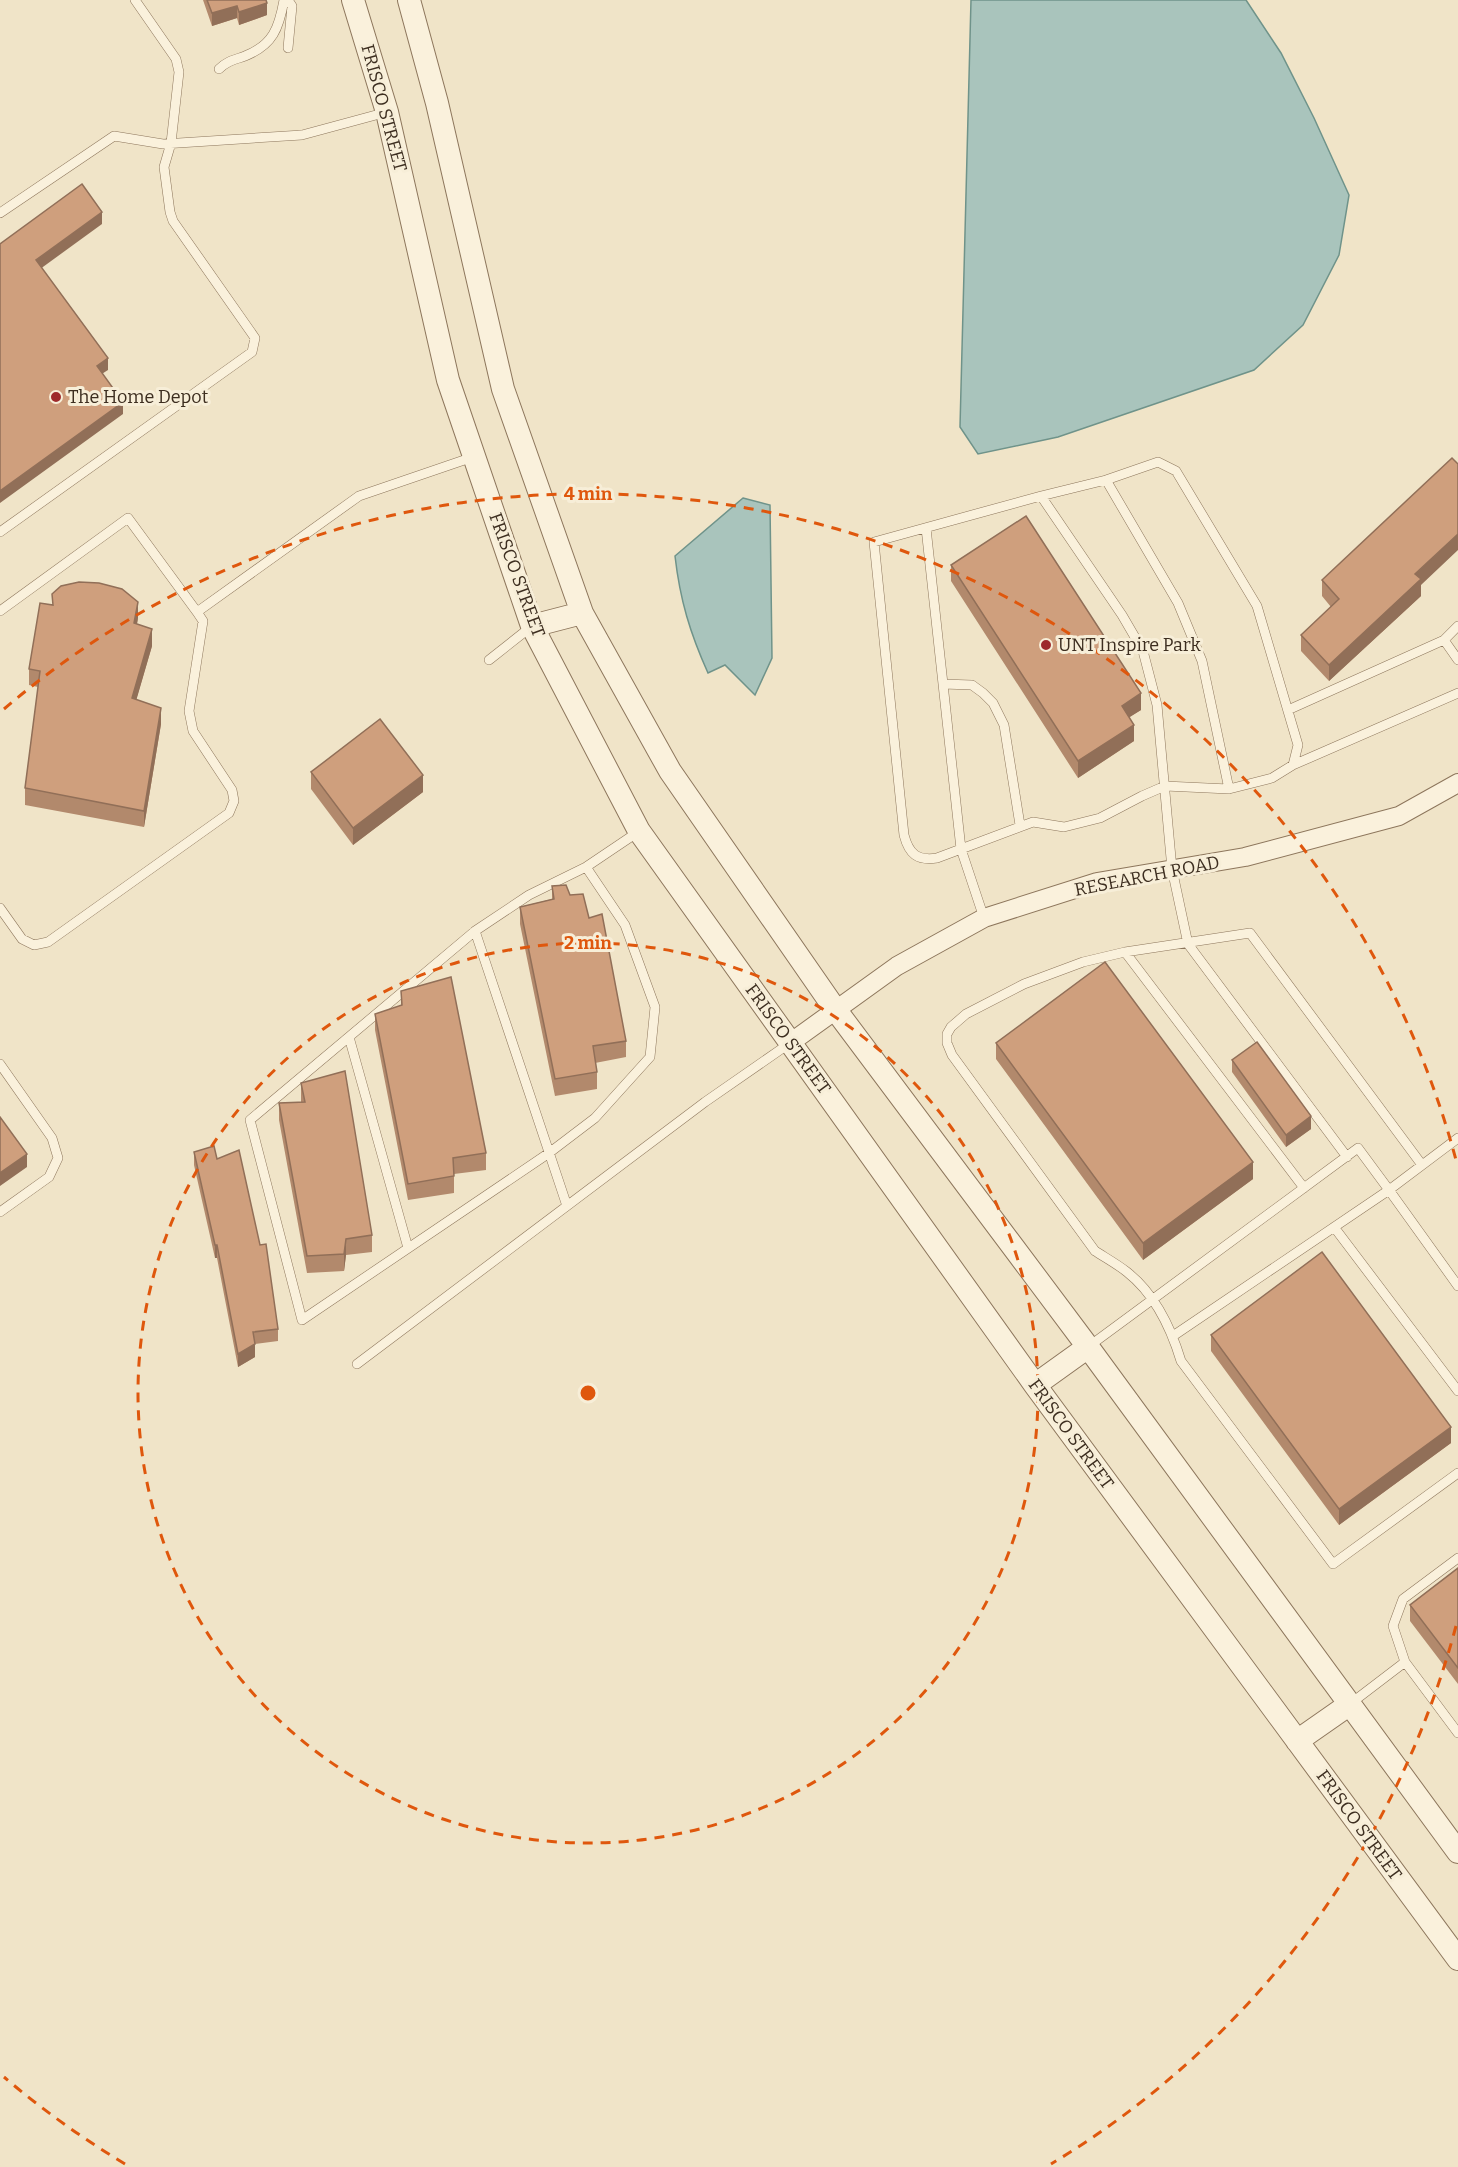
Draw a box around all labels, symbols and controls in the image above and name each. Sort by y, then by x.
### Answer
street label: FRISCO STREET [356,42,412,174]
place label: The Home Depot [68,386,209,408]
marker: The Home Depot [49,390,63,404]
text: 4 min [564,483,613,505]
street label: FRISCO STREET [484,510,550,641]
place label: UNT Inspire Park [1058,634,1201,656]
marker: UNT Inspire Park [1039,638,1053,652]
street label: RESEARCH ROAD [1073,851,1221,901]
text: 2 min [564,932,612,954]
street label: FRISCO STREET [741,980,836,1099]
street label: FRISCO STREET [1024,1375,1119,1494]
centre of rings [578,1383,598,1403]
street label: FRISCO STREET [1312,1766,1407,1885]

